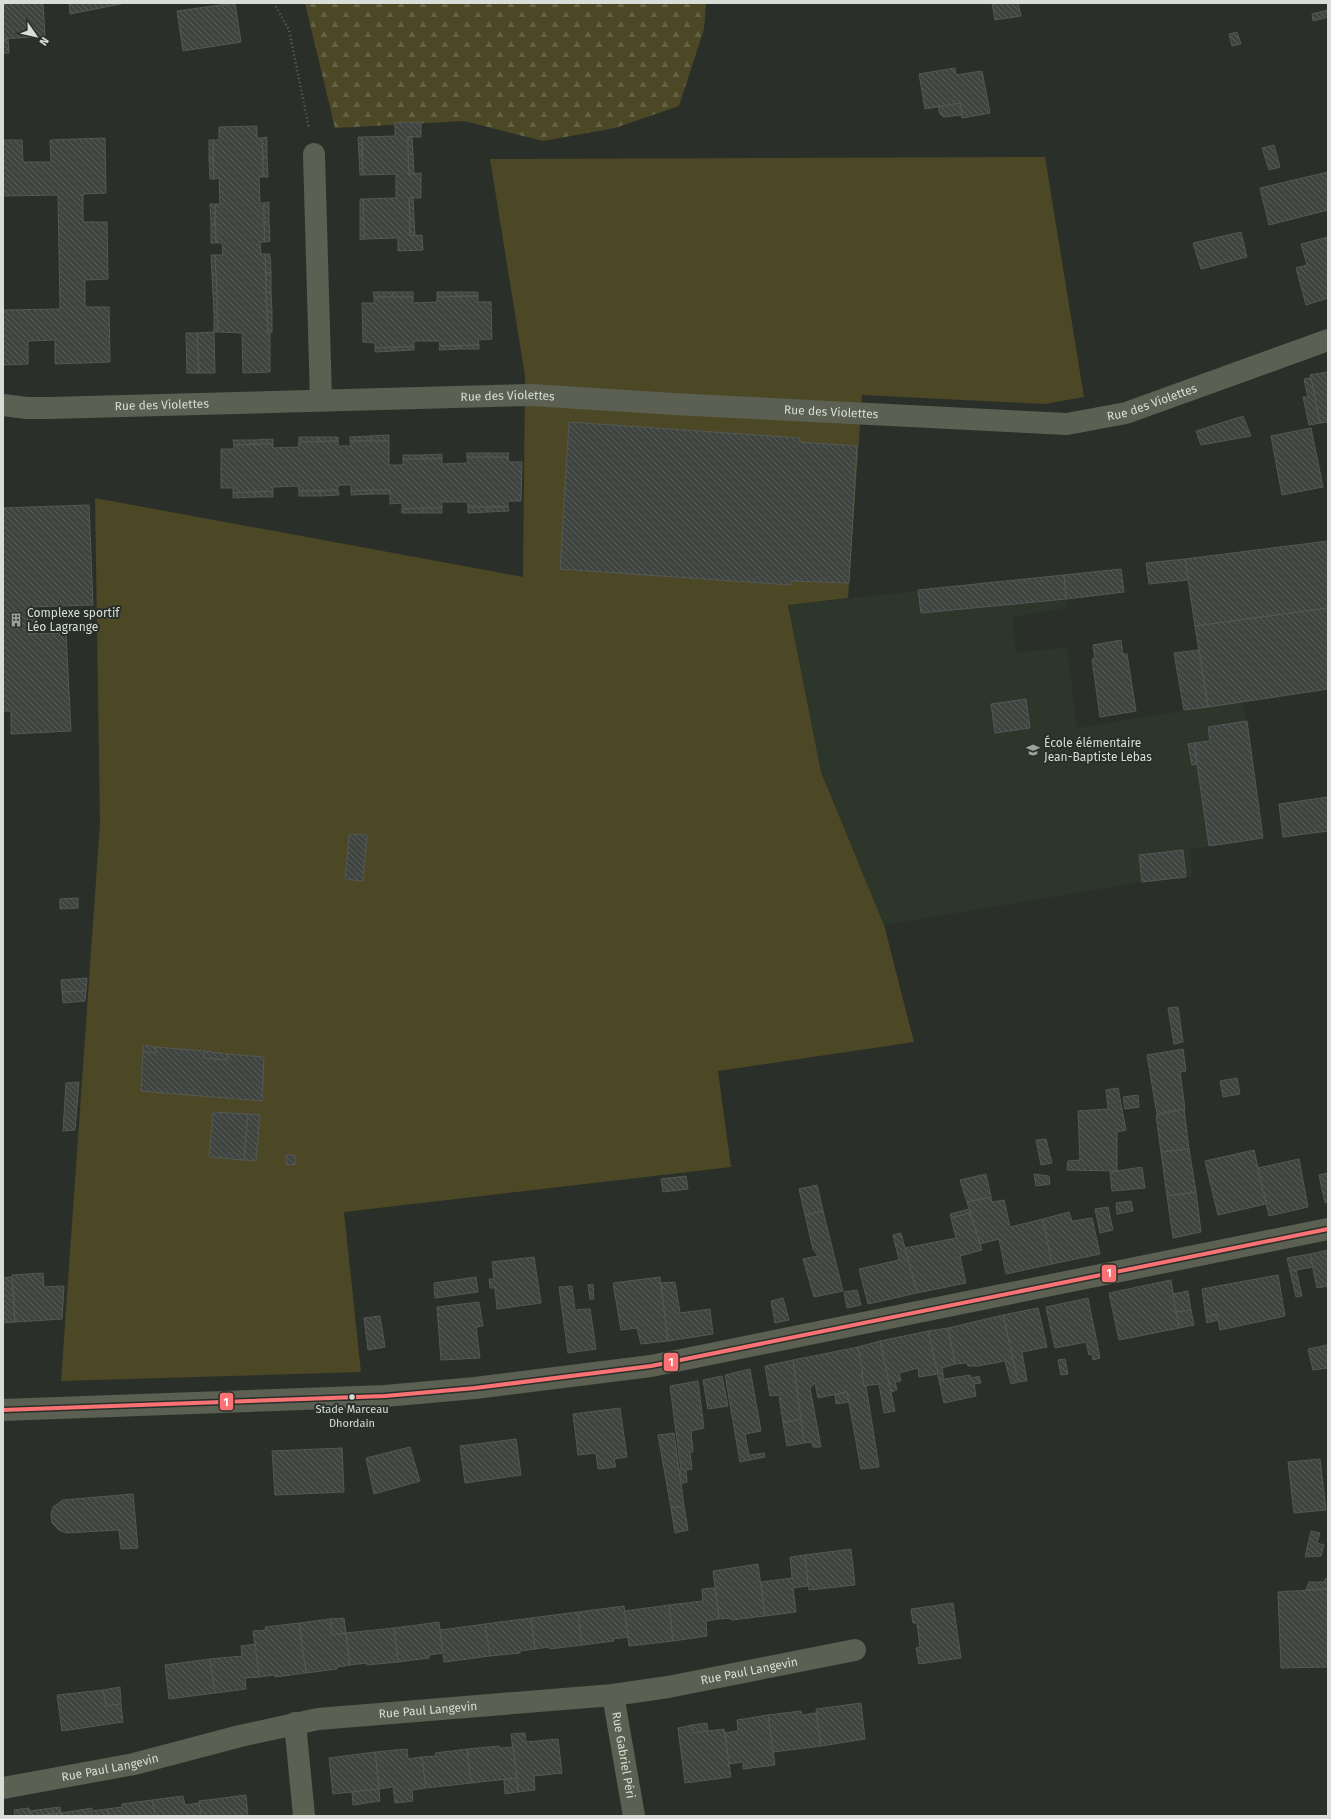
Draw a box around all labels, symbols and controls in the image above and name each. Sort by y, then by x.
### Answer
north arrow [16,16,56,56]
text: N [36,35,51,48]
street label: Rue des Violettes [1106,381,1199,423]
street label: Rue des Violettes [460,388,556,404]
street label: Rue des Violettes [114,397,209,413]
street label: Rue des Violettes [784,403,879,421]
place label: Complexe sportif Léo Lagrange [27,606,120,634]
building icon: Complexe sportif Léo Lagrange [8,612,24,628]
place label: École élémentaire Jean-Baptiste Lebas [1044,735,1152,764]
school or university icon: École élémentaire Jean-Baptiste Lebas [1025,742,1041,758]
line badge: 1 [1101,1264,1117,1283]
text: 1 [1106,1267,1112,1280]
line badge: 1 [663,1352,679,1372]
text: 1 [668,1356,674,1369]
line badge: 1 [219,1392,234,1411]
marker: Stade Marceau Dhordain [347,1392,357,1402]
text: 1 [223,1396,229,1409]
place label: Stade Marceau Dhordain [315,1403,389,1430]
street label: Rue Paul Langevin [699,1654,799,1687]
street label: Rue Paul Langevin [378,1699,478,1721]
street label: Rue Gabriel Péri [609,1711,638,1800]
street label: Rue Paul Langevin [60,1751,160,1784]

